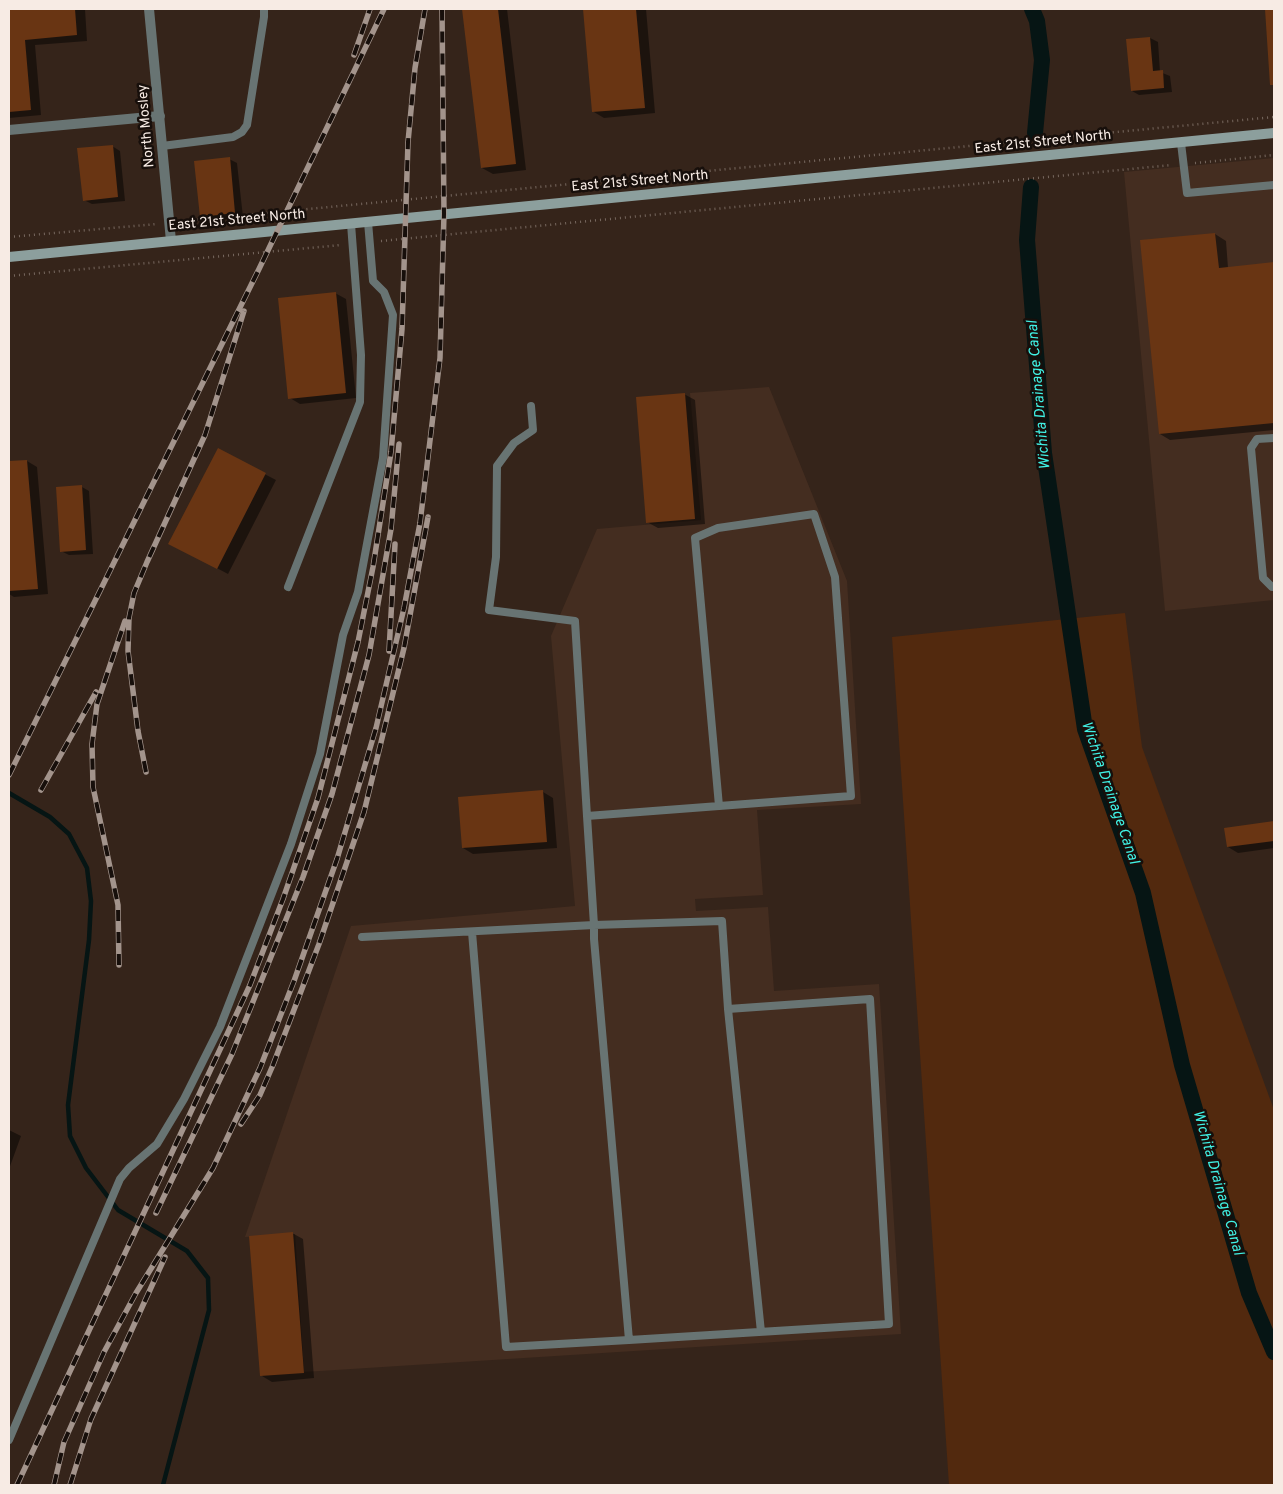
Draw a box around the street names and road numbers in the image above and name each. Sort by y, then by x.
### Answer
street label: North Mosley [135,84,159,168]
street label: East 21st Street North [974,127,1112,159]
street label: East 21st Street North [571,168,709,196]
street label: East 21st Street North [168,207,306,235]

